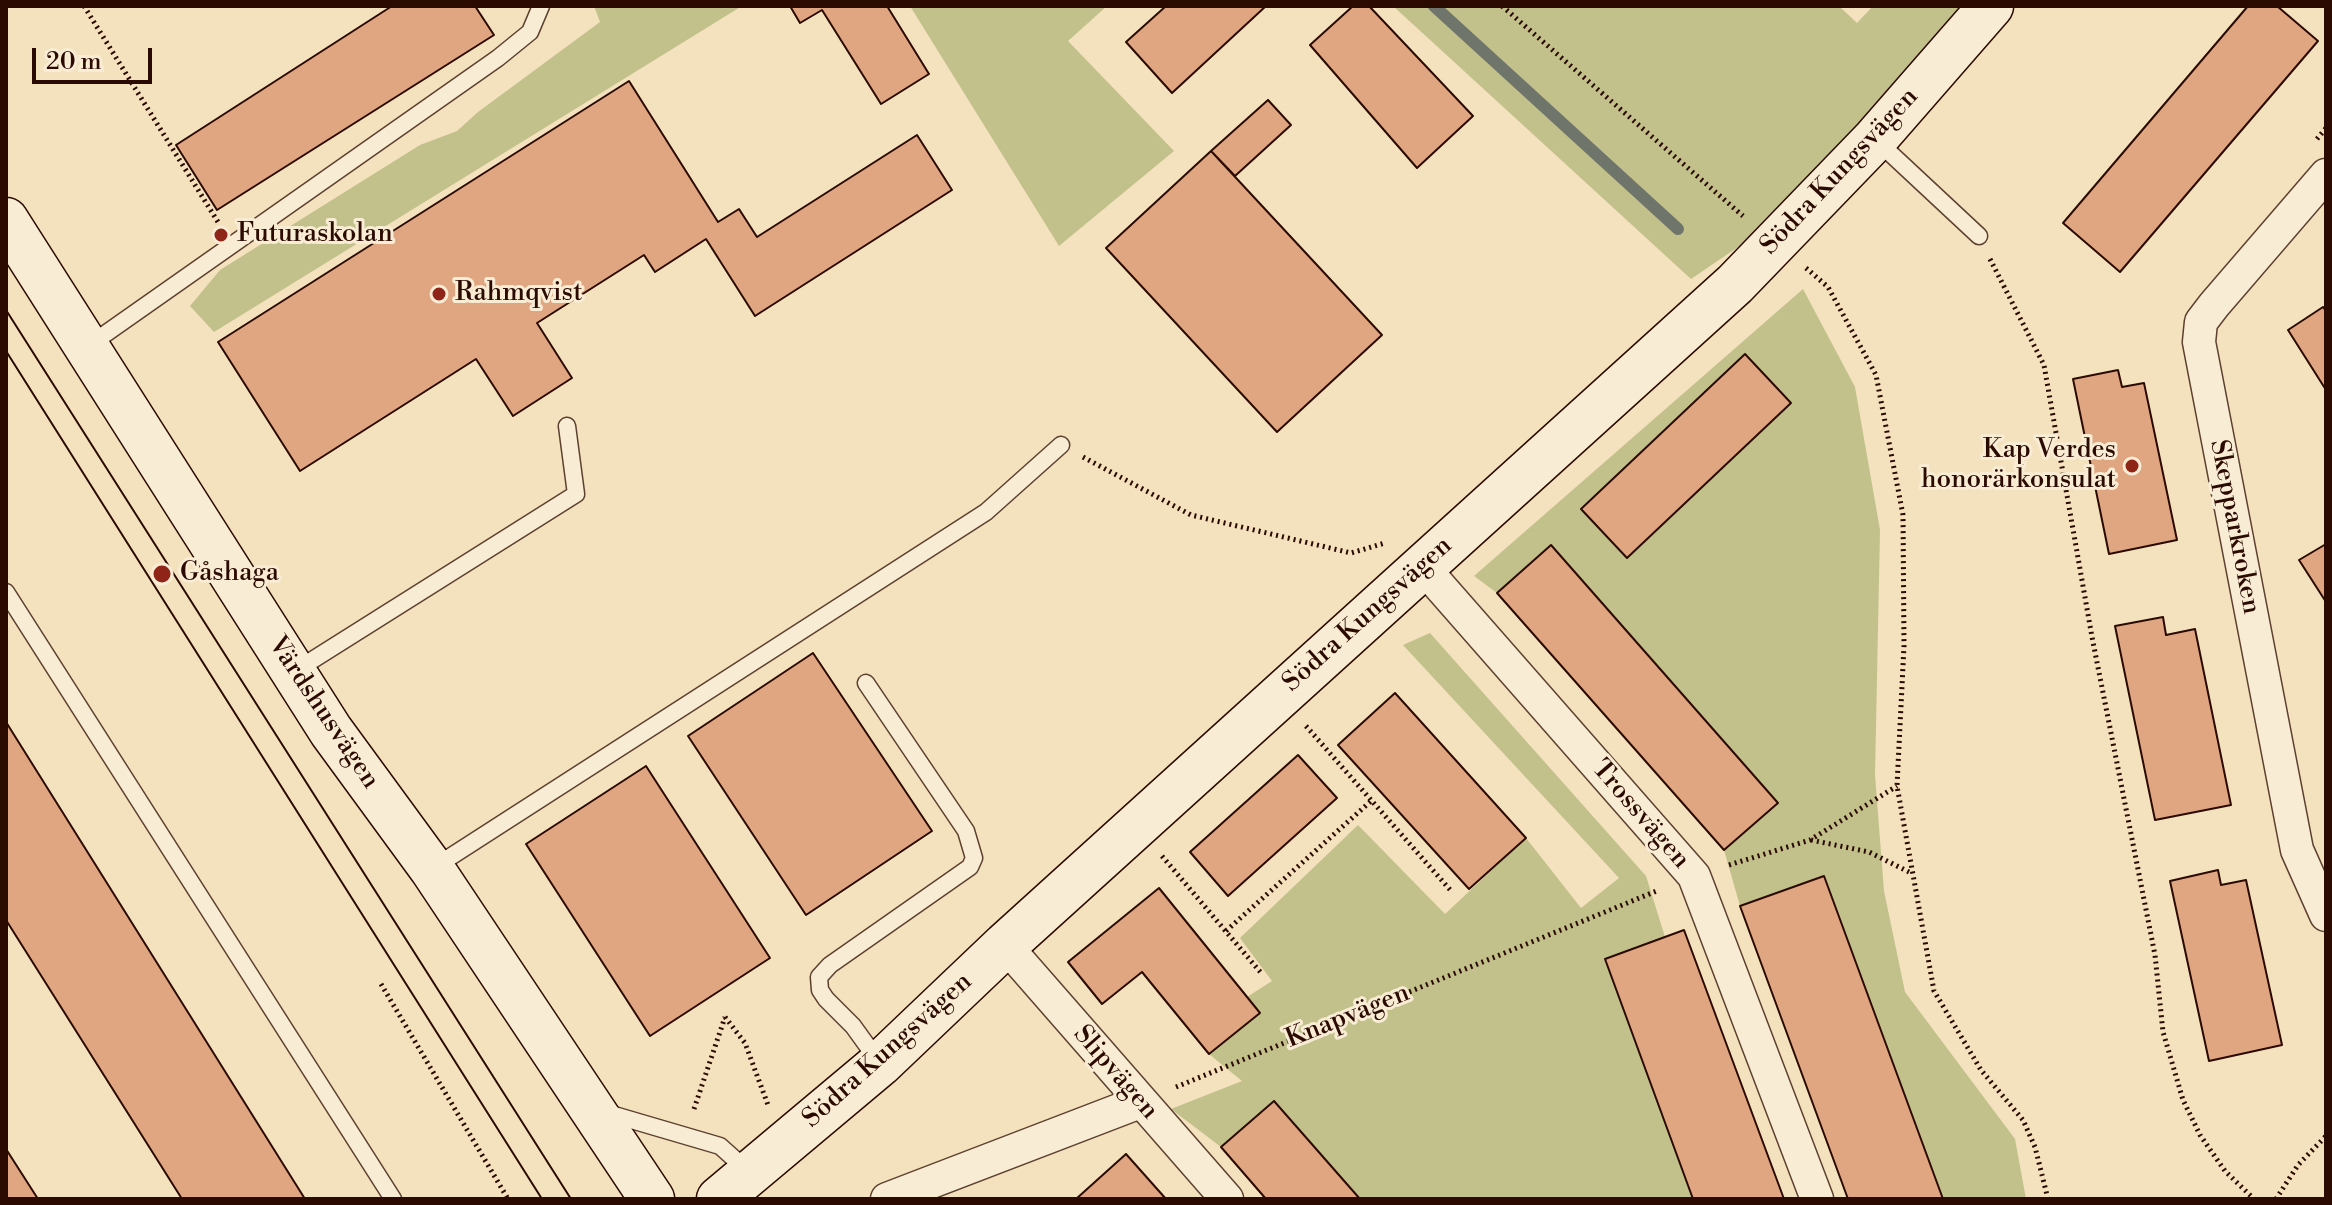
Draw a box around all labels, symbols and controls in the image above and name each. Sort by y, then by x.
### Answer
scale bar [36,32,156,82]
text: 20 m [46,47,102,77]
street label: Södra Kungsvägen [1755,82,1925,262]
place label: Futuraskolan [237,219,393,251]
marker: Futuraskolan [212,226,230,244]
place label: Rahmqvist [455,278,582,310]
marker: Rahmqvist [430,285,448,303]
place label: Kap Verdes honorärkonsulat [1921,435,2116,496]
street label: Skepparkroken [2202,437,2266,617]
marker: Kap Verdes honorärkonsulat [2123,457,2141,475]
street label: Södra Kungsvägen [1277,531,1459,699]
place label: Gåshaga [180,558,279,590]
marker: Gåshaga [151,563,173,585]
street label: Värdshusvägen [261,631,385,795]
street label: Trossvägen [1584,754,1696,876]
street label: Södra Kungsvägen [797,967,979,1135]
street label: Knapvägen [1282,978,1414,1056]
street label: Slipvägen [1066,1020,1164,1126]

